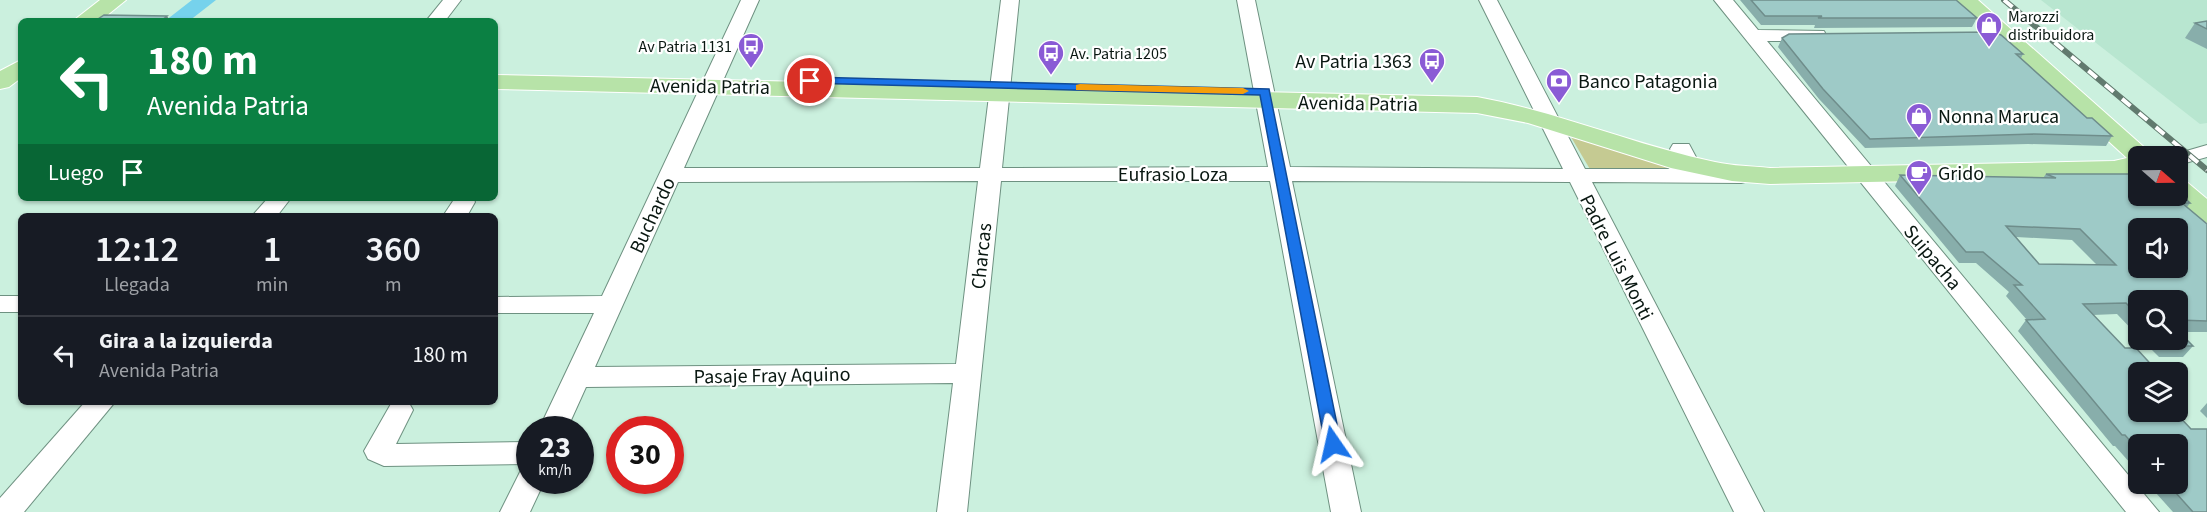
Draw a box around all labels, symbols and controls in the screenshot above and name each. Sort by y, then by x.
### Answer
place label: Marozzi distribuidora [2008,6,2094,46]
shop icon: Marozzi distribuidora [1974,10,2004,48]
text: 180 m [147,31,258,91]
bus stop icon: Av Patria 1131 [736,31,766,69]
place label: Av Patria 1131 [639,36,732,58]
bus stop icon: Av. Patria 1205 [1036,38,1066,76]
icon: left [48,42,126,120]
place label: Av. Patria 1205 [1070,43,1167,65]
bus stop icon: Av Patria 1363 [1417,46,1447,84]
place label: Av Patria 1363 [1295,48,1412,76]
pin [784,55,835,106]
icon: arrive [793,64,826,97]
bank icon: Banco Patagonia [1544,66,1574,104]
place label: Banco Patagonia [1578,68,1718,96]
street label: Avenida Patria [650,72,770,102]
text: Avenida Patria [147,87,309,126]
street label: Avenida Patria [1298,89,1418,119]
shop icon: Nonna Maruca [1904,101,1934,139]
place label: Nonna Maruca [1938,103,2059,131]
north arrow [2128,146,2188,206]
map controls [2128,146,2188,494]
icon: arrive [116,156,149,189]
text: Luego [48,157,104,189]
cafe icon: Grido [1904,158,1934,196]
place label: Grido [1938,160,1984,188]
street label: Eufrasio Loza [1118,161,1228,189]
street label: Buchardo [623,173,683,258]
street label: Padre Luis Monti [1572,190,1660,325]
button: sound [2128,218,2188,278]
street label: Suipacha [1897,219,1968,296]
street label: Charcas [965,222,999,291]
text: 12:12 [95,224,179,275]
text: 1 [263,224,281,275]
text: 360 [365,224,421,275]
text: Llegada [104,271,170,299]
text: min [256,271,288,299]
text: m [385,271,401,299]
button: search [2128,290,2188,350]
text: Gira a la izquierda [99,325,273,357]
icon: left [48,339,81,372]
text: 180 m [413,339,468,371]
text: Avenida Patria [99,357,219,385]
street label: Pasaje Fray Aquino [693,361,851,391]
button: layers [2128,362,2188,422]
position arrow [1301,412,1365,476]
speed limit sign: 30 [606,416,684,494]
text: 23 [539,426,571,469]
button: + [2128,434,2188,494]
text: km/h [538,460,572,481]

